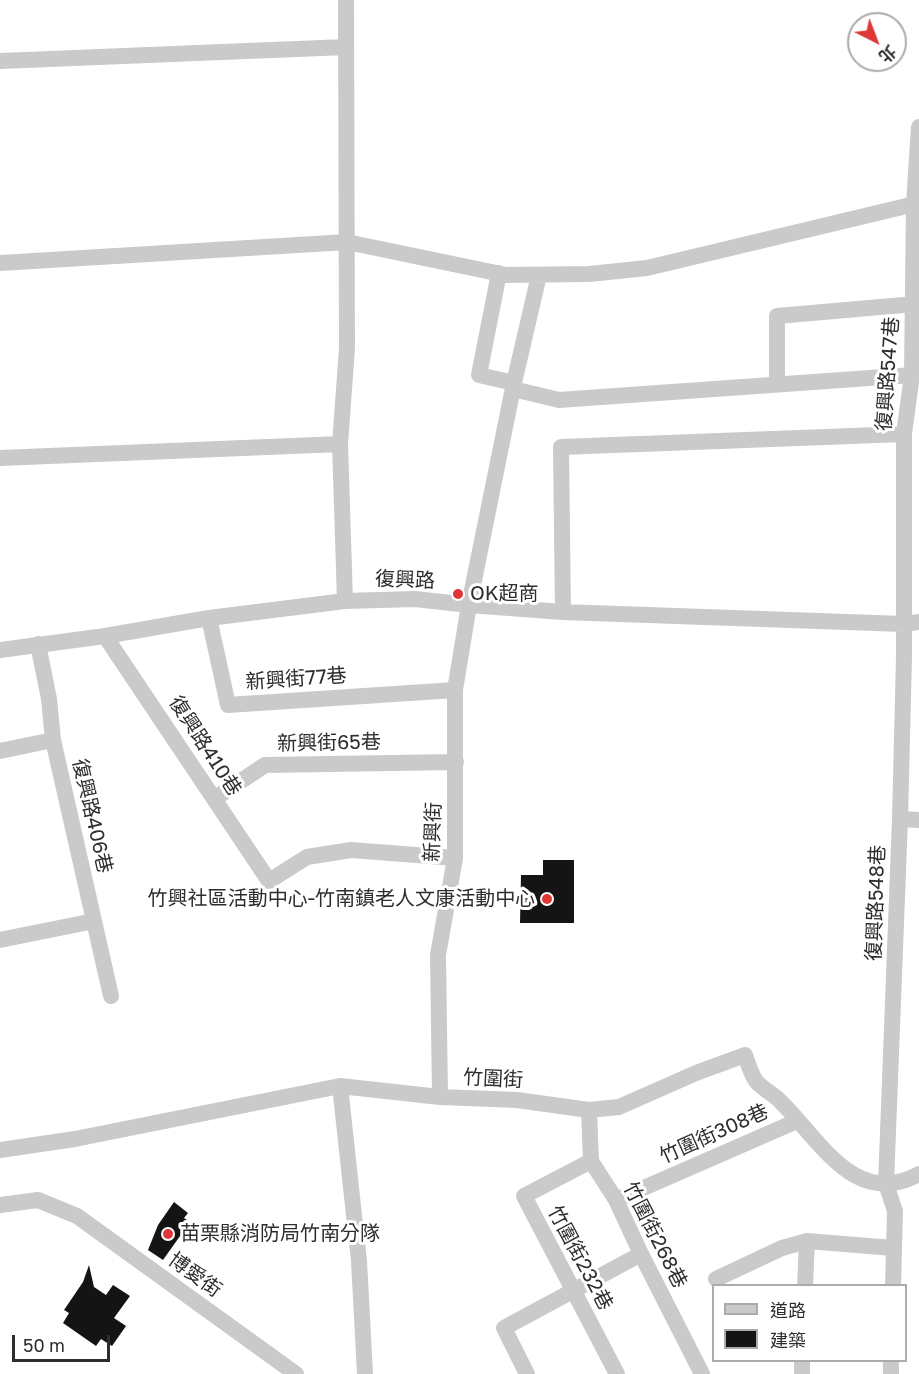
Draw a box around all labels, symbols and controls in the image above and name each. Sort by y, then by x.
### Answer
north arrow [847,12,907,72]
text: 北 [875,41,900,67]
street label: 復興路547巷 [872,316,904,432]
street label: 復興路 [375,567,435,593]
place label: OK超商 [470,582,539,606]
marker: OK超商 [451,587,465,601]
street label: 新興街77巷 [245,663,347,695]
street label: 復興路410巷 [164,692,246,800]
street label: 新興街65巷 [277,730,381,756]
street label: 復興路406巷 [67,756,117,876]
street label: 新興街 [420,802,446,862]
street label: 復興路548巷 [862,845,890,961]
place label: 竹興社區活動中心-竹南鎮老人文康活動中心 [147,887,535,911]
marker: 竹興社區活動中心-竹南鎮老人文康活動中心 [540,892,554,906]
street label: 竹圍街 [462,1065,524,1093]
street label: 竹圍街308巷 [656,1099,772,1169]
street label: 竹圍街268巷 [618,1178,692,1292]
street label: 竹圍街232巷 [542,1202,618,1314]
place label: 苗栗縣消防局竹南分隊 [180,1222,380,1246]
marker: 苗栗縣消防局竹南分隊 [161,1227,175,1241]
street label: 博愛街 [164,1248,226,1302]
legend [712,1284,907,1362]
text: 道路 [770,1299,806,1321]
scale bar [15,1323,112,1361]
text: 建築 [770,1329,806,1351]
text: 50 m [23,1334,65,1356]

